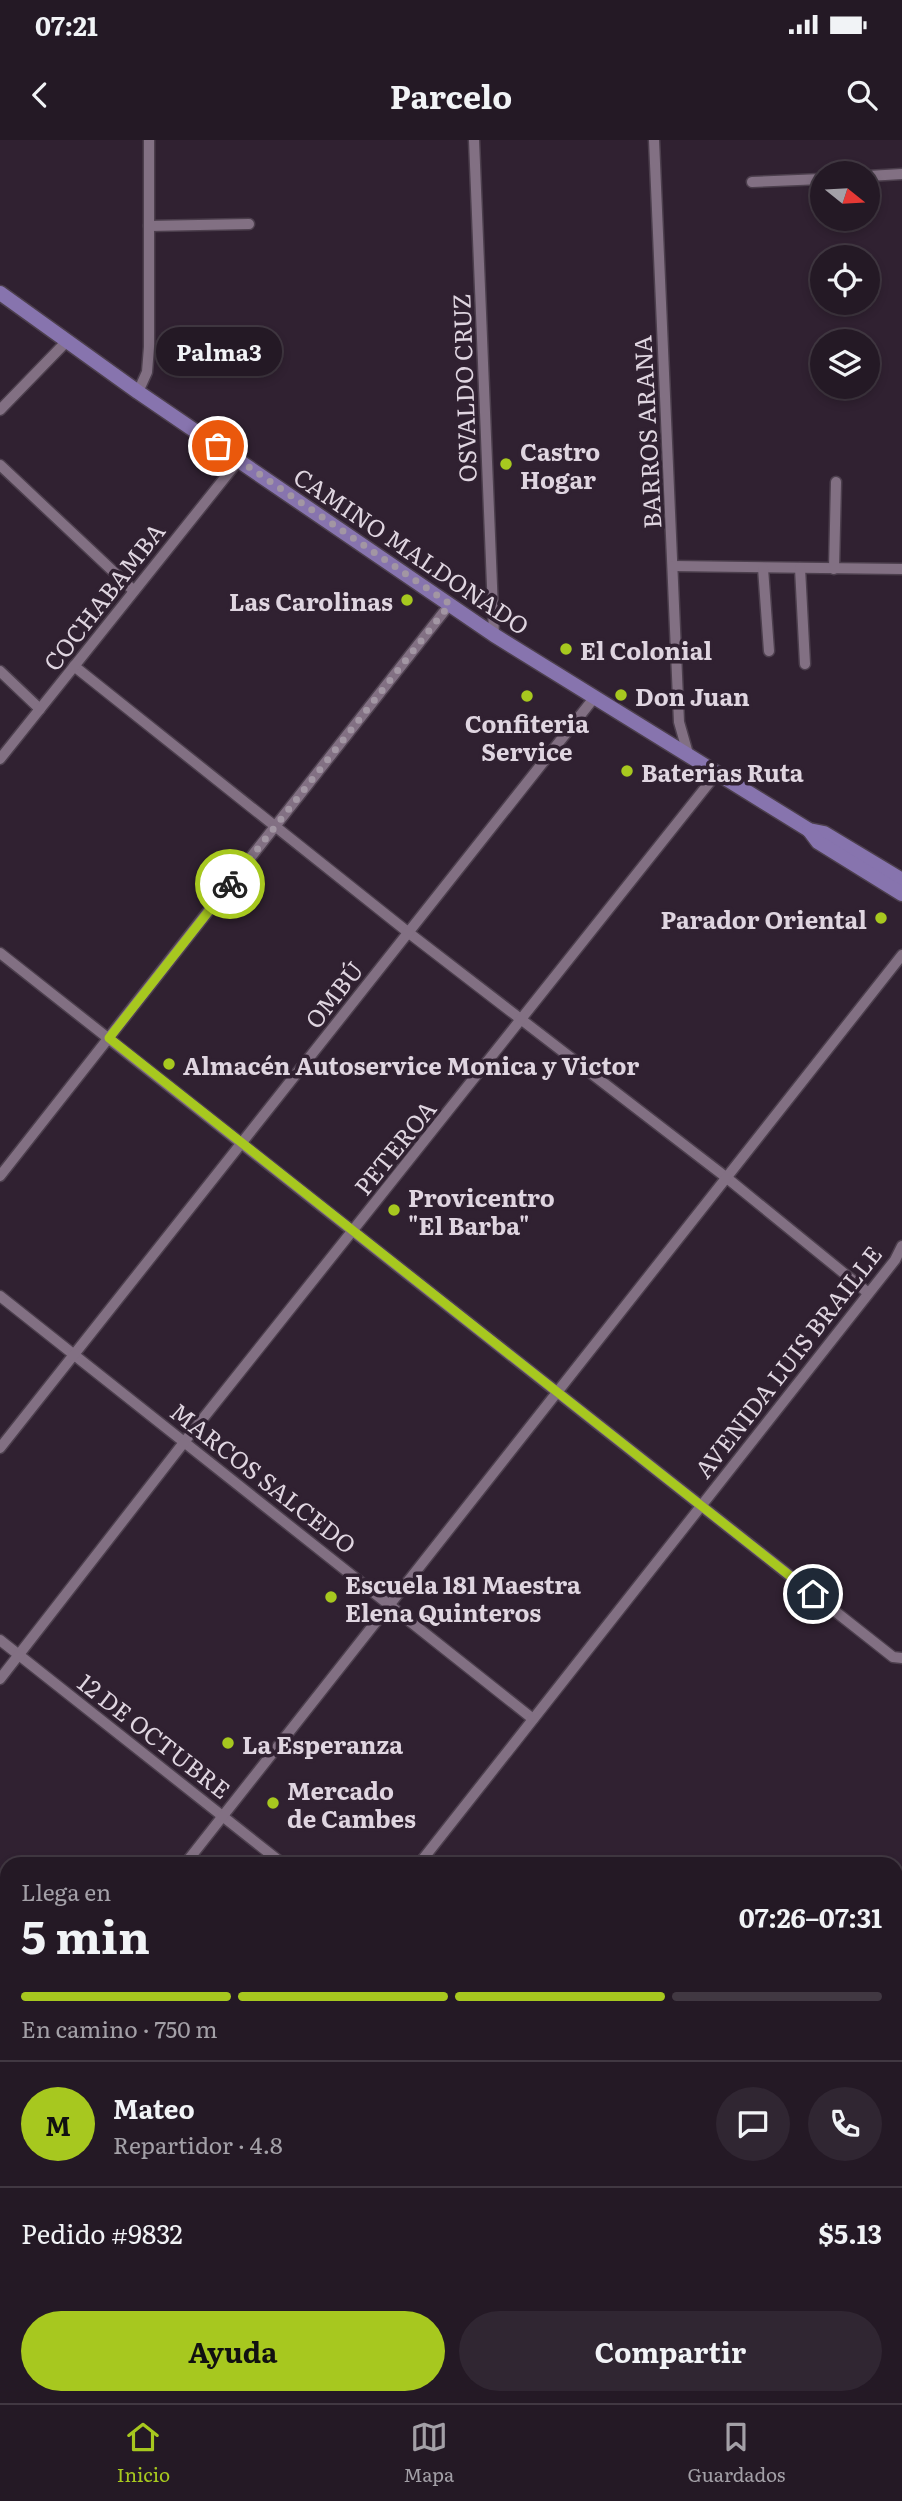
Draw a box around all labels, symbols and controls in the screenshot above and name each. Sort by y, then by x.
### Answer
text: 07:21 [35,5,98,44]
text: Parcelo [390,71,512,119]
icon: back [21,76,59,114]
icon: search [843,76,881,114]
north arrow [810,161,880,231]
map controls [810,161,880,399]
button: locate [810,245,880,315]
street label: OSVALDO CRUZ [442,293,484,483]
callout: Palma3 [155,327,281,376]
button: layers [810,329,880,399]
text: Palma3 [176,334,262,368]
street label: BARROS ARANA [623,334,669,530]
pin [188,416,248,476]
icon: bag [199,427,237,465]
place label: Castro Hogar [520,433,600,496]
marker: Castro Hogar [498,456,514,472]
street label: CAMINO MALDONADO [287,458,537,642]
street label: COCHABAMBA [34,514,172,678]
place label: Las Carolinas [229,583,393,618]
marker: Las Carolinas [399,592,415,608]
place label: El Colonial [580,632,713,667]
marker: El Colonial [558,641,574,657]
place label: Don Juan [635,678,750,713]
marker: Don Juan [613,687,629,703]
marker: Confiteria Service [519,688,535,704]
place label: Confiteria Service [465,705,589,768]
place label: Baterias Ruta [641,754,804,789]
marker: Baterias Ruta [619,763,635,779]
courier [195,849,265,919]
icon: bike [211,865,249,903]
place label: Parador Oriental [660,901,867,936]
marker: Parador Oriental [873,910,889,926]
street label: OMBÚ [296,953,370,1035]
place label: Almacén Autoservice Monica y Victor [183,1047,639,1082]
marker: Almacén Autoservice Monica y Victor [161,1056,177,1072]
street label: PETEROA [345,1092,443,1202]
place label: Provicentro "El Barba" [408,1179,555,1242]
marker: Provicentro "El Barba" [386,1202,402,1218]
street label: AVENIDA LUIS BRAILLE [685,1237,889,1485]
street label: MARCOS SALCEDO [164,1393,364,1561]
pin [783,1564,843,1624]
place label: Escuela 181 Maestra Elena Quinteros [345,1566,581,1629]
icon: home [794,1575,832,1613]
marker: Escuela 181 Maestra Elena Quinteros [323,1589,339,1605]
street label: 12 DE OCTUBRE [71,1664,239,1806]
place label: La Esperanza [242,1726,403,1761]
marker: La Esperanza [220,1735,236,1751]
place label: Mercado de Cambes [287,1772,416,1835]
marker: Mercado de Cambes [265,1795,281,1811]
text: Llega en [21,1874,111,1908]
text: 07:26–07:31 [739,1897,882,1936]
text: 5 min [21,1900,150,1968]
text: En camino · 750 m [21,2011,218,2045]
button: chat [716,2087,790,2161]
button: phone [808,2087,882,2161]
text: Mateo [113,2088,195,2127]
text: M [45,2105,71,2144]
text: Repartidor · 4.8 [113,2127,283,2161]
text: Pedido #9832 [21,2213,183,2252]
text: $5.13 [819,2213,882,2252]
button: Ayuda [21,2311,445,2391]
button: Compartir [459,2311,882,2391]
tab: Inicio [117,2418,170,2488]
tab: Mapa [404,2418,454,2488]
tab: Guardados [688,2418,785,2488]

